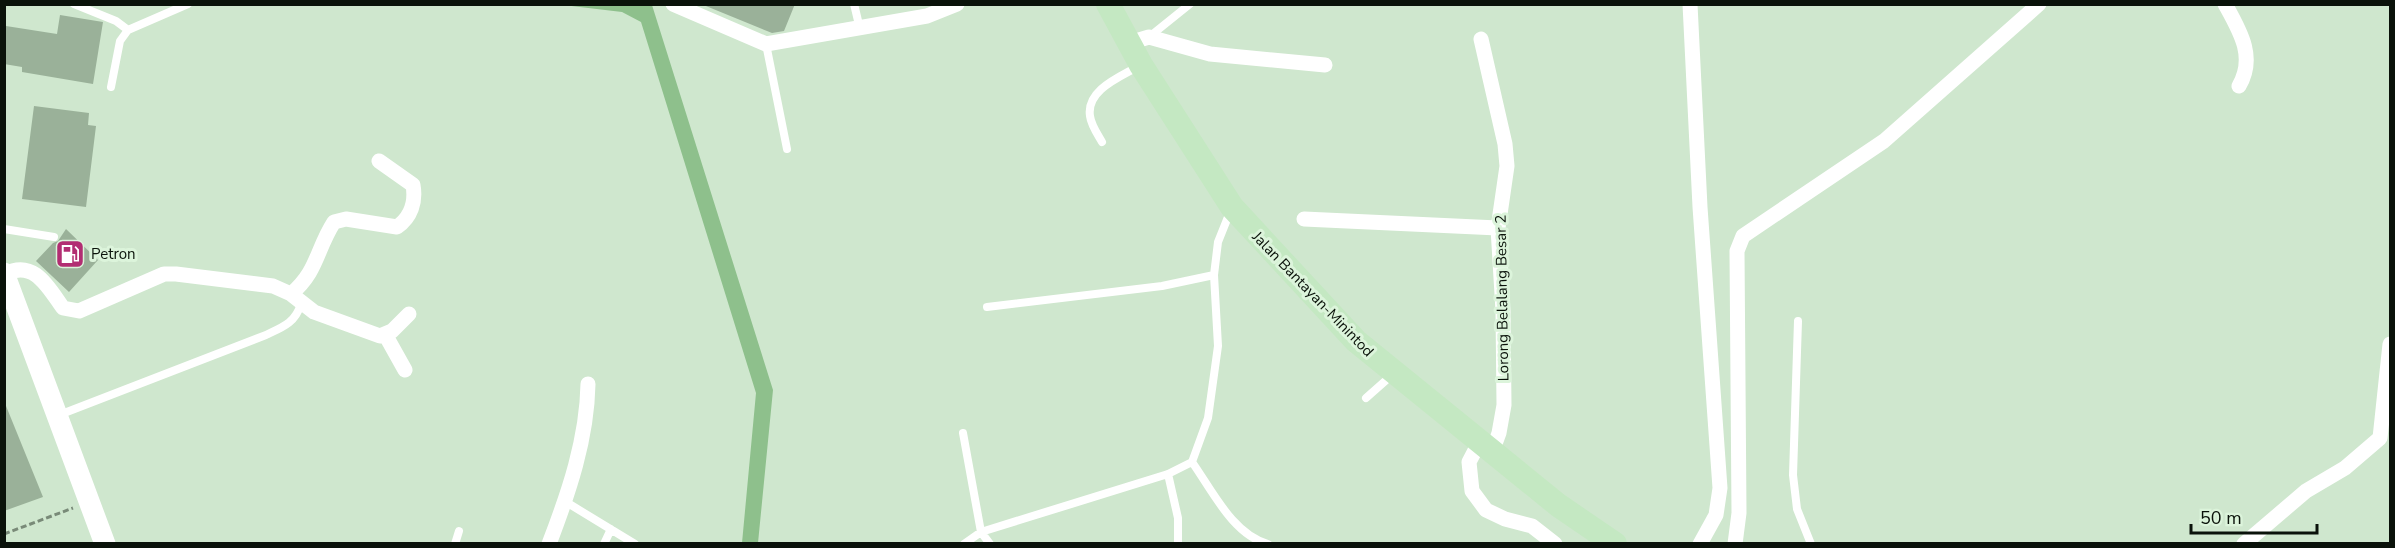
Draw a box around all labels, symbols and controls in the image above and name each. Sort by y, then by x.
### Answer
street label: Lorong Belalang Besar 2 [1491,214,1513,382]
street label: Jalan Bantayan-Minintod [1247,226,1378,361]
fuel station icon: Petron [54,238,86,270]
place label: Petron [91,244,136,264]
scale bar [2191,497,2317,535]
text: 50 m [2200,506,2242,530]

